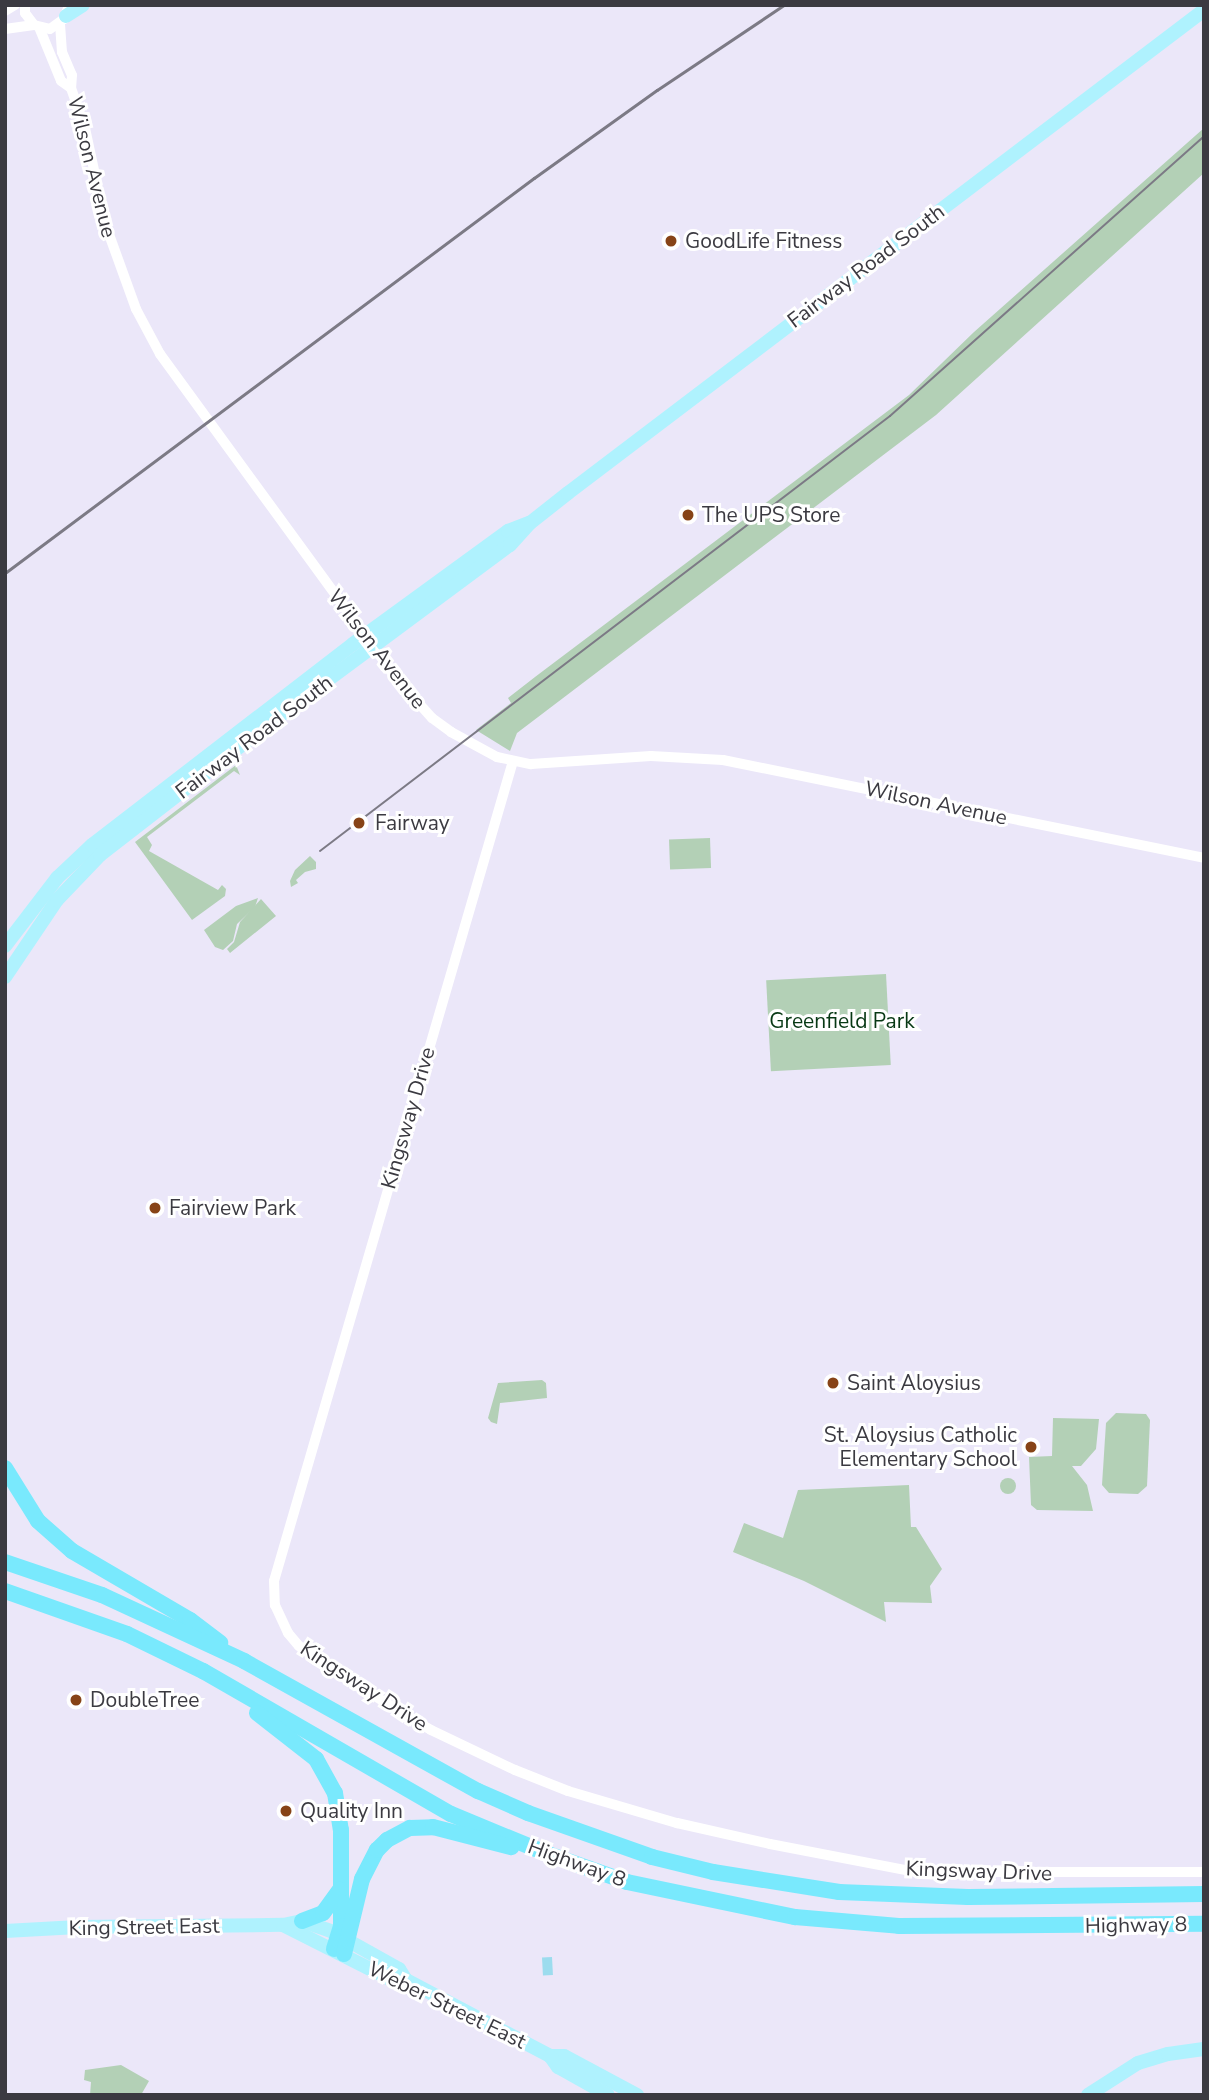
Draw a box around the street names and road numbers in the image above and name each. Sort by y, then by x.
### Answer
street label: Wilson Avenue [62,94,122,240]
street label: Fairway Road South [783,199,949,333]
street label: Wilson Avenue [323,584,431,714]
street label: Fairway Road South [171,670,337,804]
street label: Wilson Avenue [863,776,1009,830]
street label: Kingsway Drive [376,1044,440,1192]
street label: Kingsway Drive [296,1636,432,1736]
street label: Highway 8 [525,1834,629,1892]
street label: Kingsway Drive [905,1856,1053,1886]
street label: Highway 8 [1085,1912,1187,1938]
street label: King Street East [68,1913,220,1941]
street label: Weber Street East [364,1956,530,2054]

